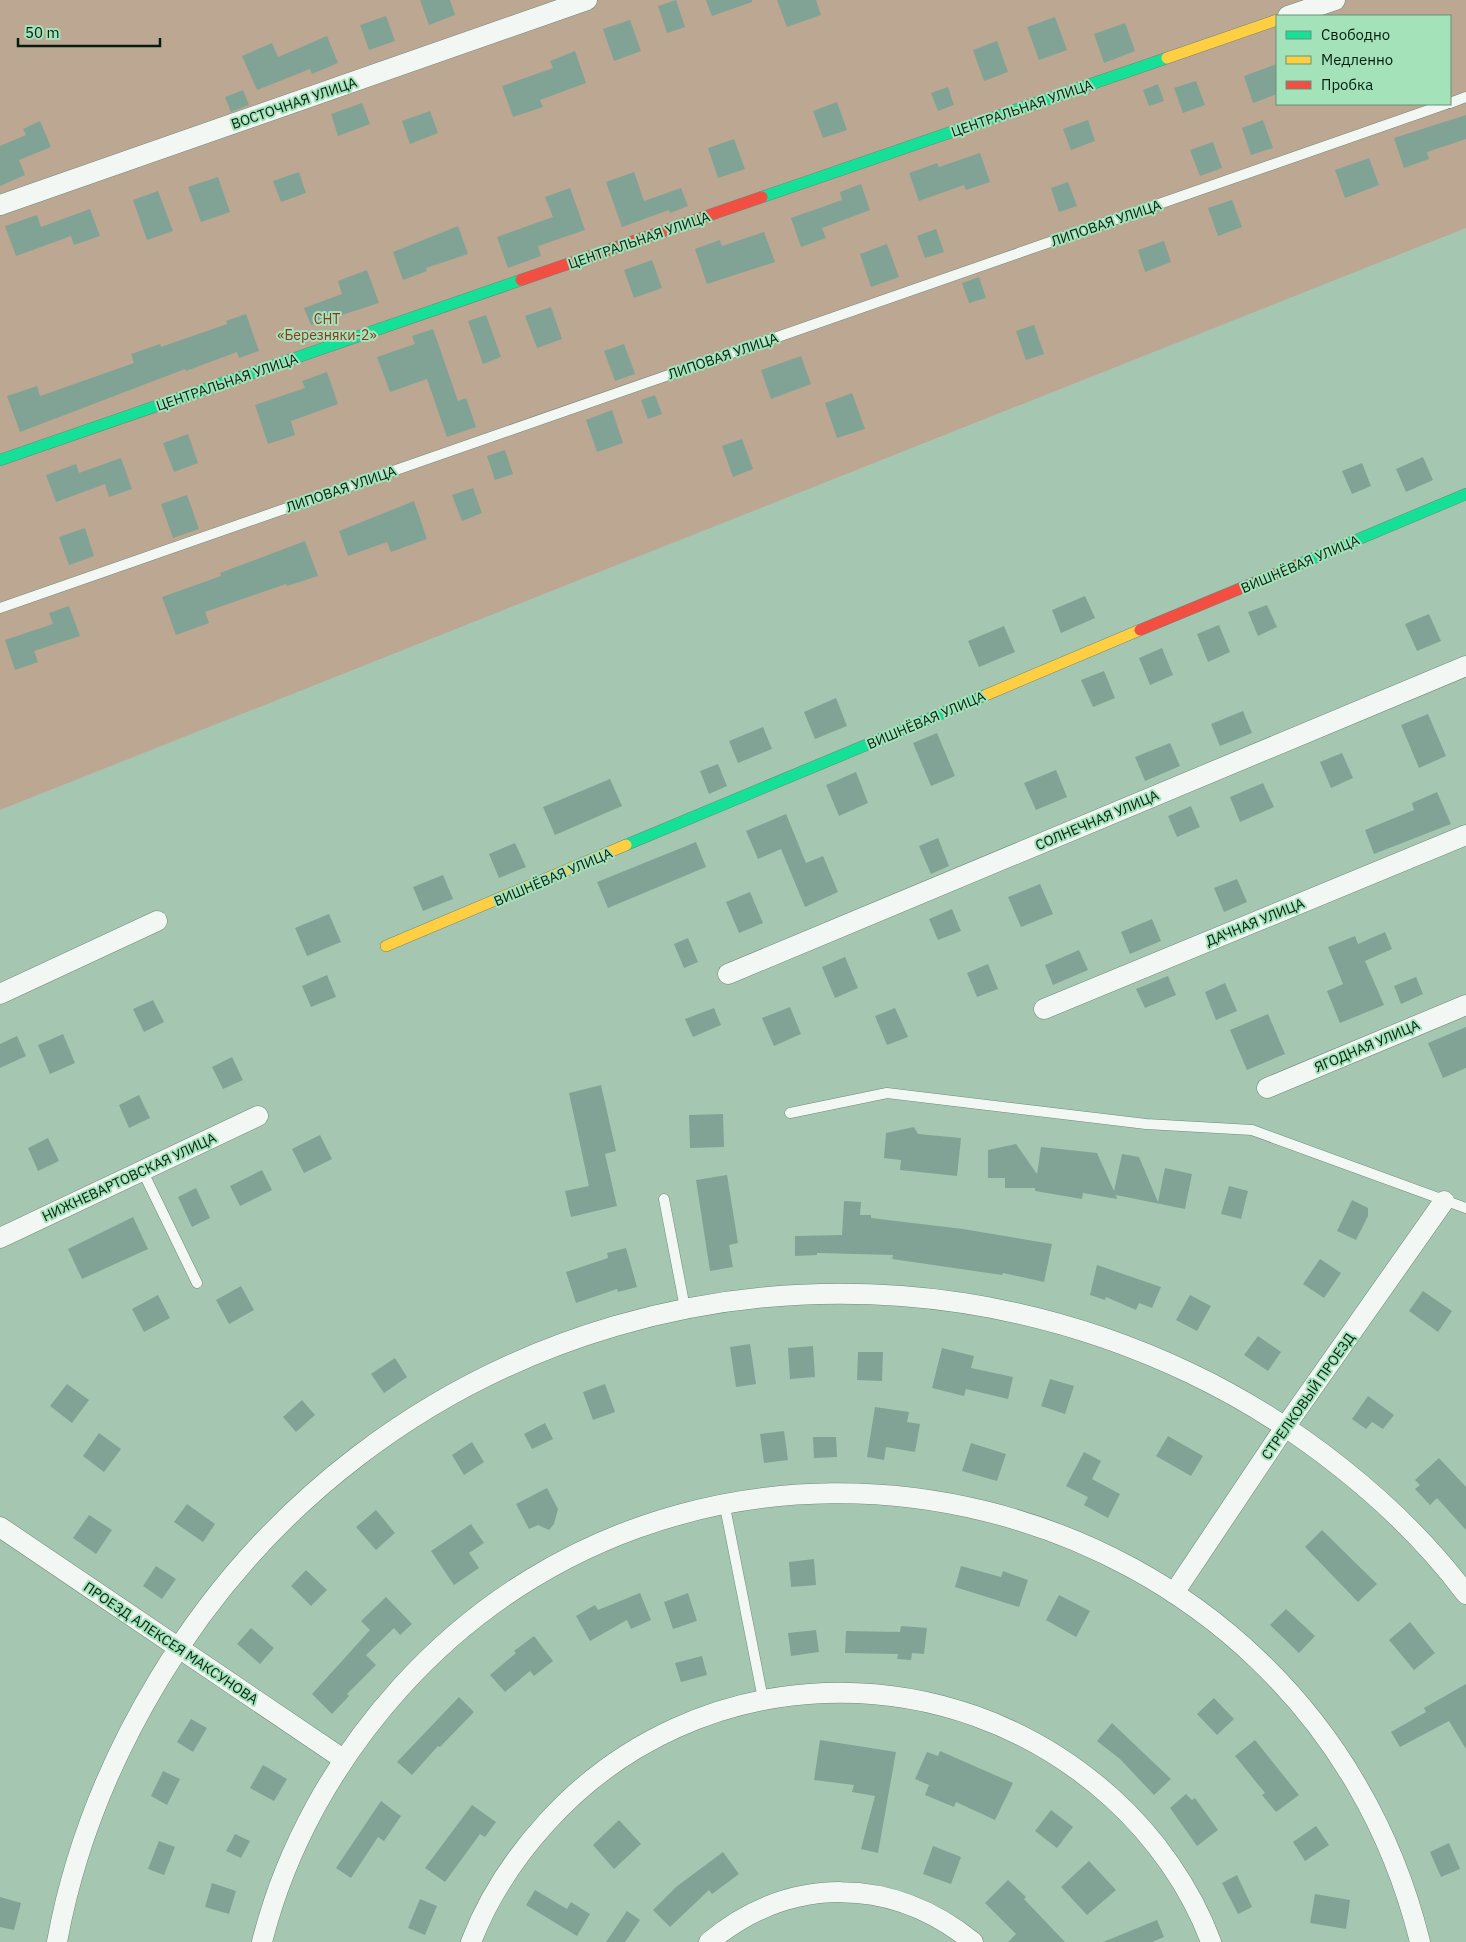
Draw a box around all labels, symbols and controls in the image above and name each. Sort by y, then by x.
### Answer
scale bar [18,15,160,47]
legend [1276,15,1451,105]
text: 50 m [25,23,60,42]
text: Свободно [1321,25,1390,44]
text: Медленно [1321,50,1393,69]
street label: ВОСТОЧНАЯ УЛИЦА [229,73,359,133]
street label: ЦЕНТРАЛЬНАЯ УЛИЦА [949,75,1095,141]
text: Пробка [1321,75,1373,94]
street label: ЛИПОВАЯ УЛИЦА [1048,196,1164,250]
street label: ЦЕНТРАЛЬНАЯ УЛИЦА [566,207,712,273]
park label: СНТ «Березняки-2» [277,310,377,344]
street label: ЛИПОВАЯ УЛИЦА [665,329,781,383]
street label: ЦЕНТРАЛЬНАЯ УЛИЦА [154,349,300,415]
street label: ЛИПОВАЯ УЛИЦА [283,462,399,516]
street label: ВИШНЁВАЯ УЛИЦА [1238,531,1362,597]
street label: ВИШНЁВАЯ УЛИЦА [864,687,988,753]
street label: СОЛНЕЧНАЯ УЛИЦА [1033,786,1161,854]
street label: ВИШНЁВАЯ УЛИЦА [491,844,615,910]
street label: ДАЧНАЯ УЛИЦА [1203,894,1307,950]
street label: ЯГОДНАЯ УЛИЦА [1312,1016,1422,1076]
street label: НИЖНЕВАРТОВСКАЯ УЛИЦА [39,1129,219,1225]
street label: СТРЕЛКОВЫЙ ПРОЕЗД [1257,1328,1359,1463]
street label: ПРОЕЗД АЛЕКСЕЯ МАКСУНОВА [80,1578,262,1708]

